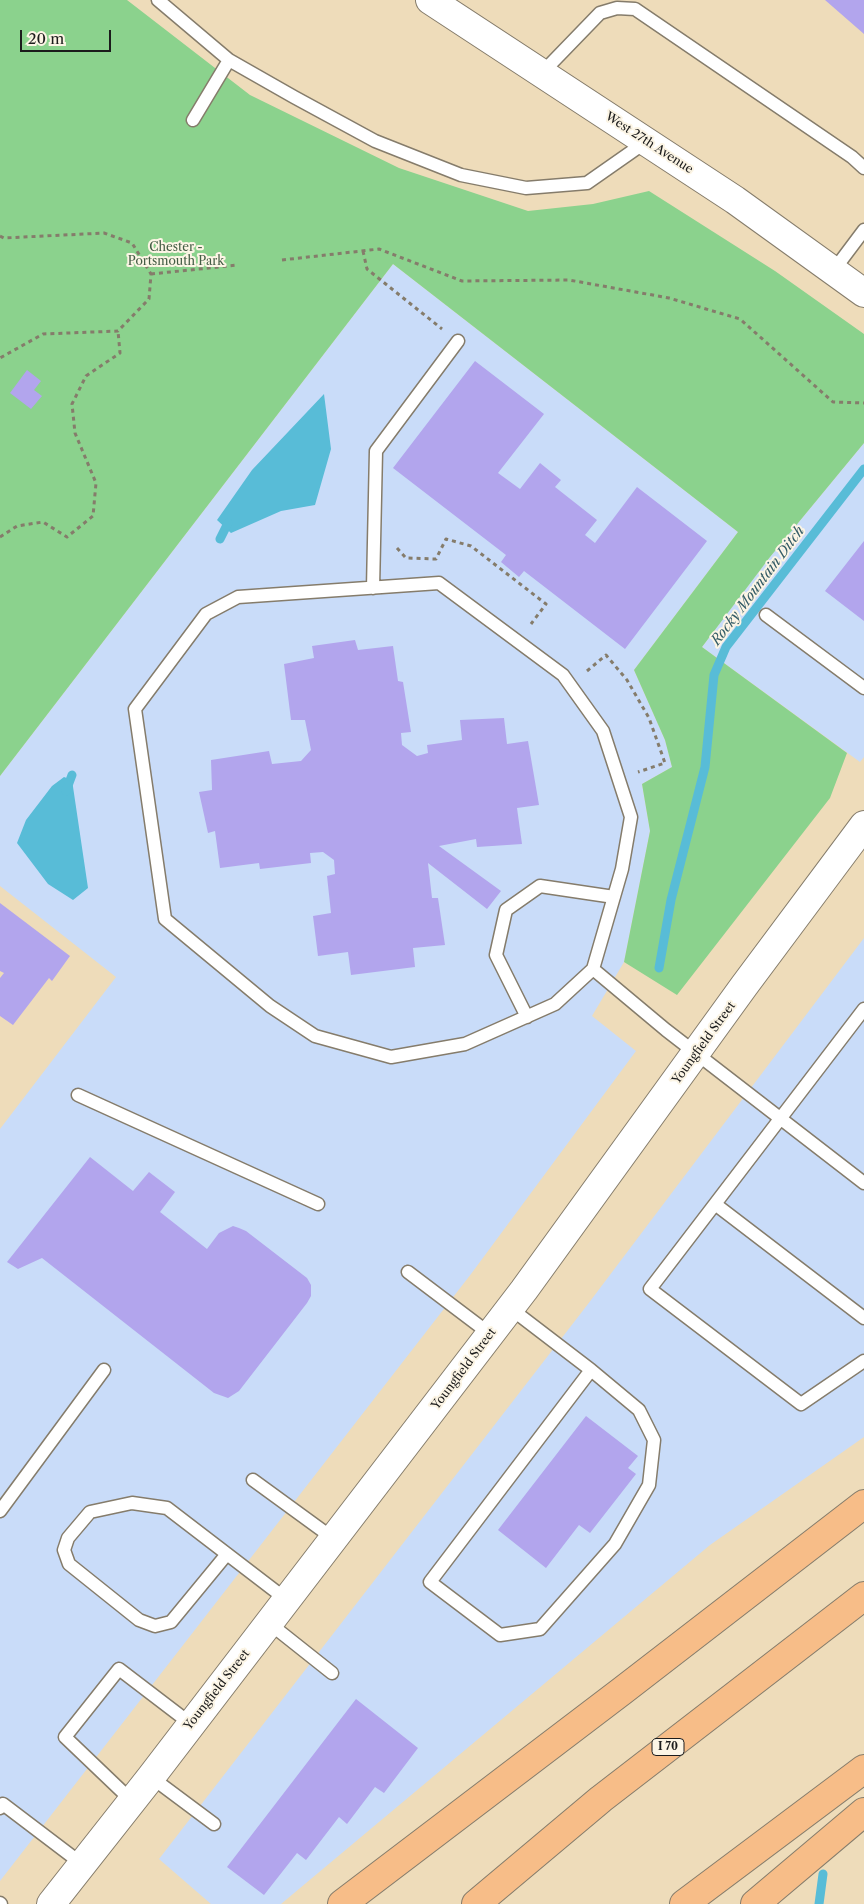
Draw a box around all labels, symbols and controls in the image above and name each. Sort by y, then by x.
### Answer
scale bar [22,20,114,52]
text: 20 m [28,29,64,48]
street label: West 27th Avenue [602,109,696,177]
park label: Chester - Portsmouth Park [128,241,224,269]
water label: Rocky Mountain Ditch [708,523,808,649]
street label: Youngfield Street [669,999,739,1087]
street label: Youngfield Street [429,1325,499,1413]
street label: Youngfield Street [181,1647,253,1733]
road number: I 70 [652,1738,684,1755]

